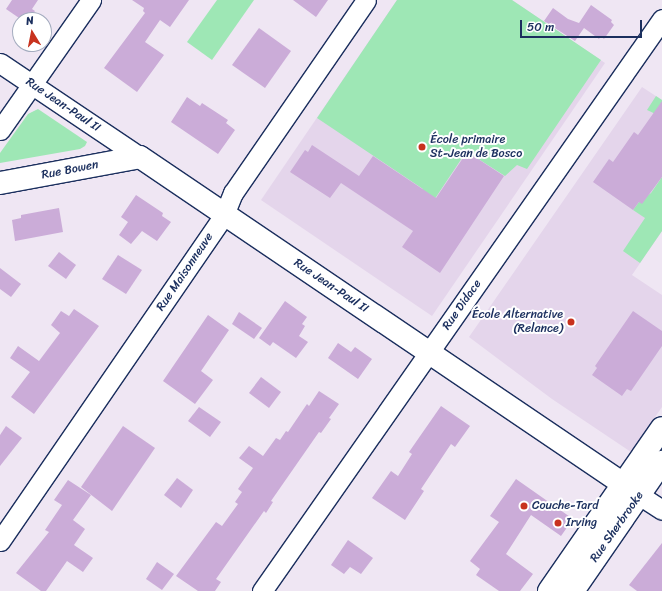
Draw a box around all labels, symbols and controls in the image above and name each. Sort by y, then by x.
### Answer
text: N [25,11,35,31]
north arrow [12,12,52,52]
scale bar [522,12,644,38]
text: 50 m [527,16,554,38]
street label: Rue Jean-Paul II [23,75,103,135]
place label: École primaire St-Jean de Bosco [430,133,523,161]
marker: École primaire St-Jean de Bosco [417,142,427,152]
street label: Rue Bowen [40,157,100,183]
street label: Rue Maisonneuve [154,230,216,314]
street label: Rue Jean-Paul II [291,256,371,316]
street label: Rue Didace [440,277,484,333]
place label: École Alternative (Relance) [471,308,563,336]
marker: École Alternative (Relance) [566,317,576,327]
street label: Rue Sherbrooke [587,489,647,565]
place label: Couche-Tard [532,499,599,513]
marker: Couche-Tard [519,501,529,511]
place label: Irving [566,516,597,530]
marker: Irving [553,518,563,528]

